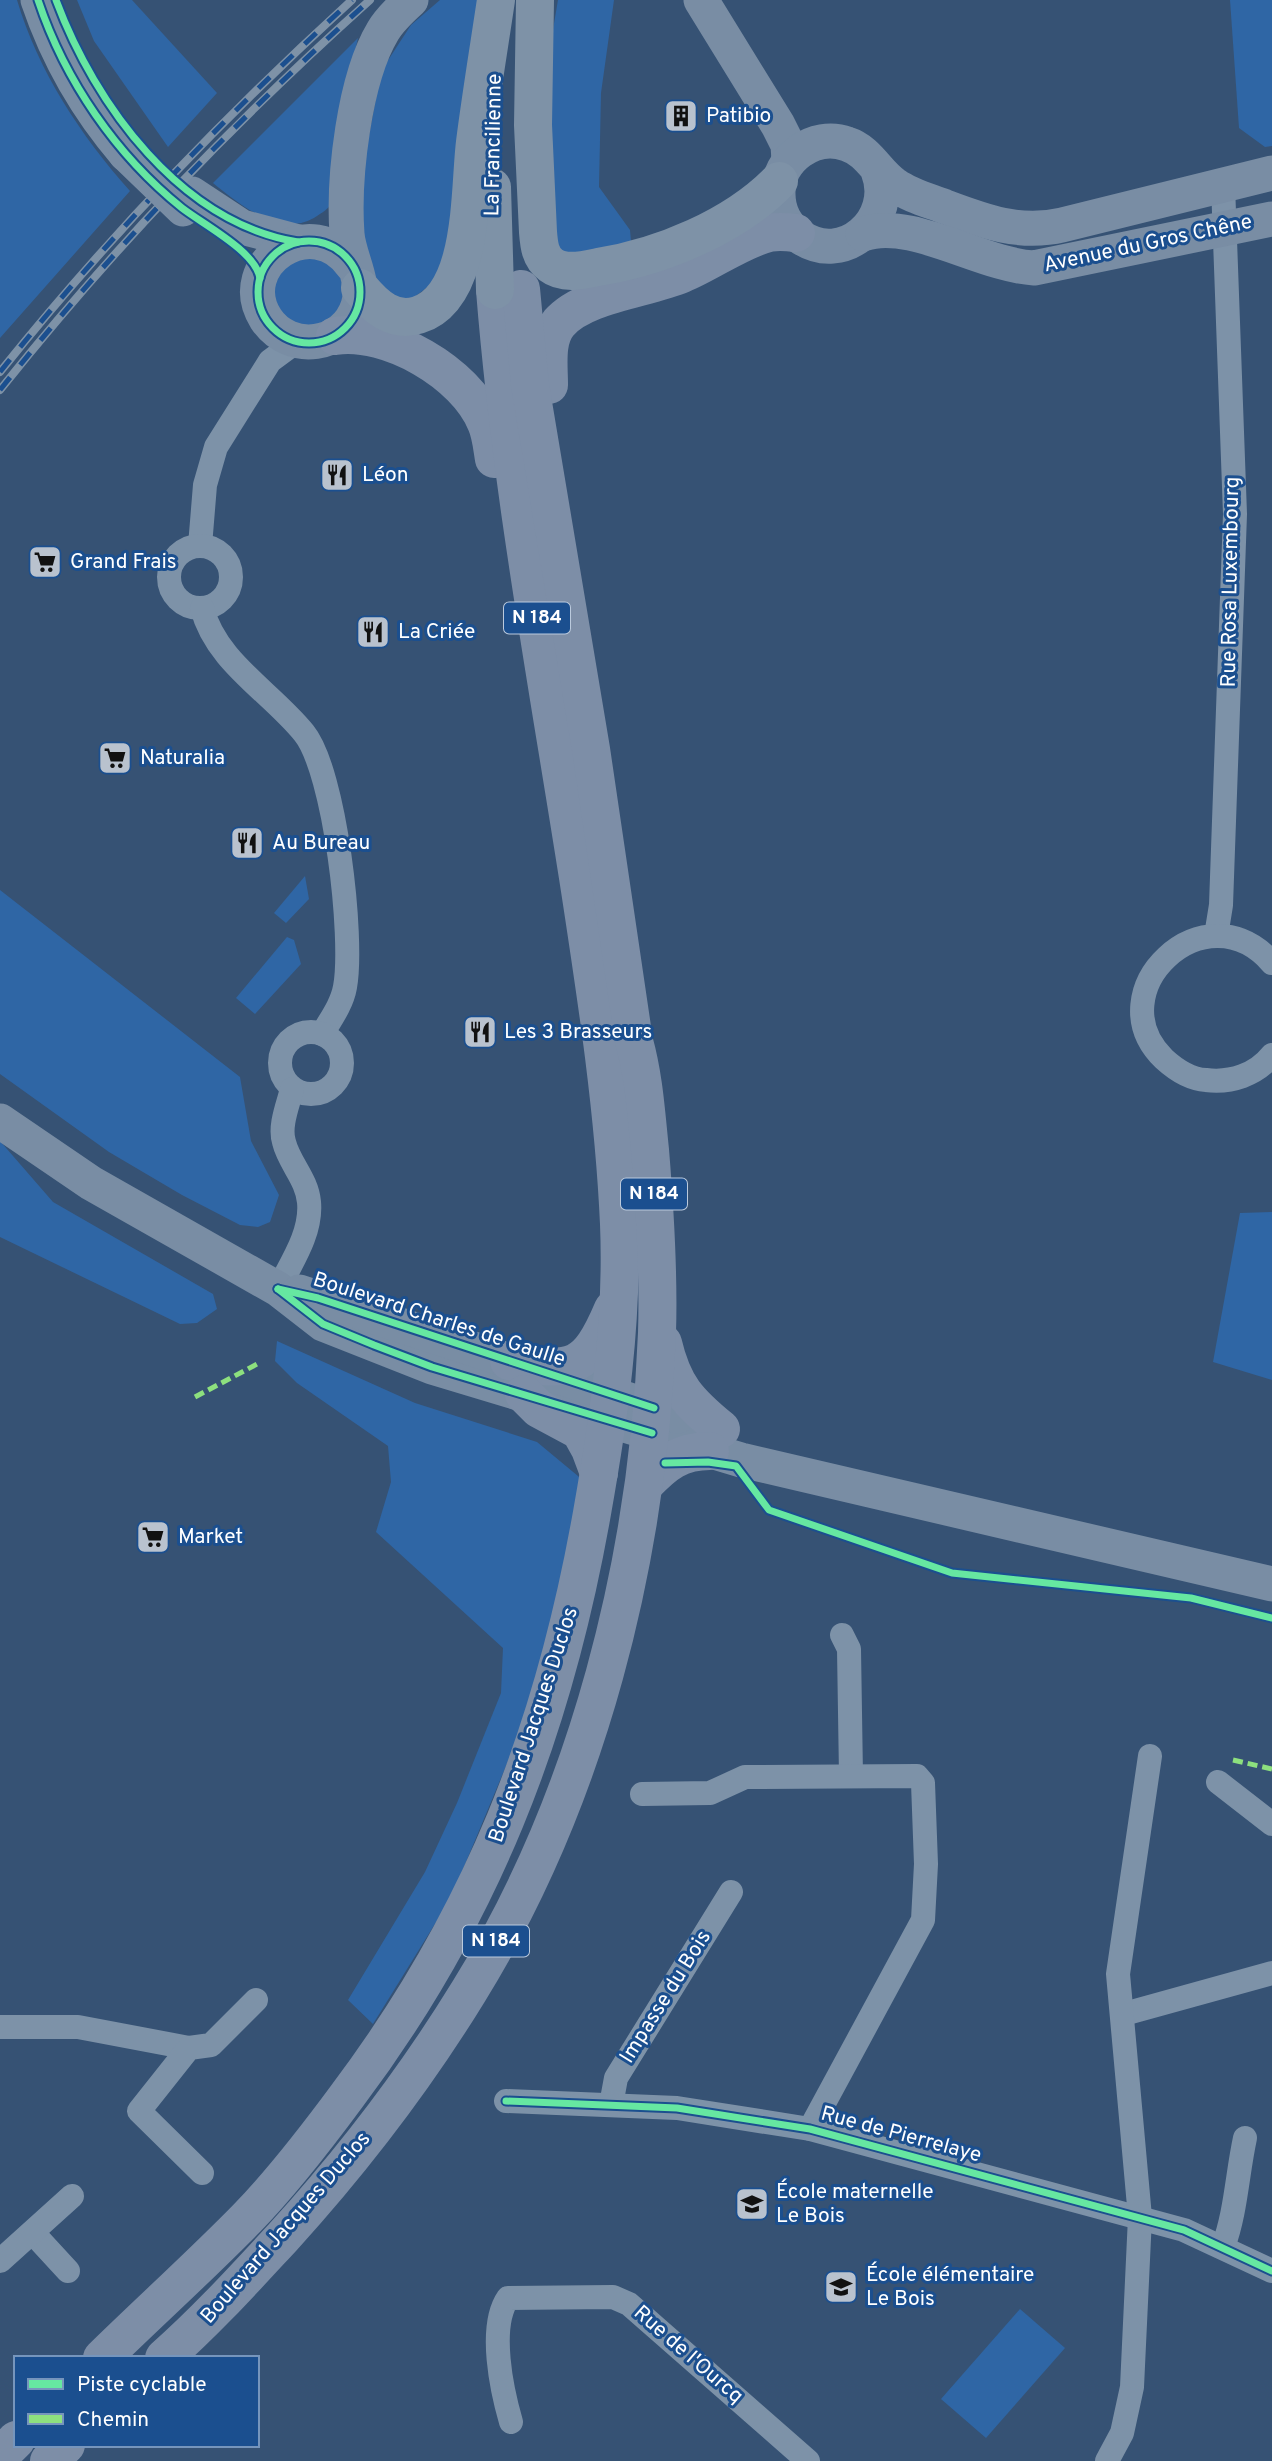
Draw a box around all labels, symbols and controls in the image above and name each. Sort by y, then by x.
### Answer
street label: La Francilienne [479,73,509,217]
building icon: Patibio [662,97,700,135]
place label: Patibio [706,103,771,130]
street label: Avenue du Gros Chêne [1041,209,1255,279]
restaurant icon: Léon [318,456,356,494]
place label: Léon [362,462,408,489]
street label: Rue Rosa Luxembourg [1216,476,1246,688]
supermarket icon: Grand Frais [26,543,64,581]
place label: Grand Frais [70,549,177,576]
road number: N 184 [504,603,570,634]
restaurant icon: La Criée [354,613,392,651]
place label: La Criée [398,619,475,646]
supermarket icon: Naturalia [96,739,134,777]
place label: Naturalia [140,745,225,772]
restaurant icon: Au Bureau [228,824,266,862]
place label: Au Bureau [272,830,370,857]
restaurant icon: Les 3 Brasseurs [461,1013,499,1051]
place label: Les 3 Brasseurs [504,1019,652,1046]
road number: N 184 [621,1178,687,1210]
street label: Boulevard Charles de Gaulle [309,1266,569,1374]
supermarket icon: Market [134,1518,172,1556]
place label: Market [178,1524,243,1551]
street label: Boulevard Jacques Duclos [483,1604,585,1846]
street label: Impasse du Bois [614,1925,718,2069]
road number: N 184 [463,1926,529,1956]
street label: Rue de Pierrelaye [818,2101,984,2169]
street label: Boulevard Jacques Duclos [195,2126,377,2330]
place label: École maternelle Le Bois [776,2178,934,2230]
school or university icon: École maternelle Le Bois [733,2185,771,2223]
place label: École élémentaire Le Bois [866,2261,1034,2313]
school or university icon: École élémentaire Le Bois [822,2268,860,2306]
street label: Rue de l'Ourcq [627,2300,749,2410]
legend [14,2356,259,2447]
text: Piste cyclable [77,2372,207,2399]
text: Chemin [77,2407,149,2434]

